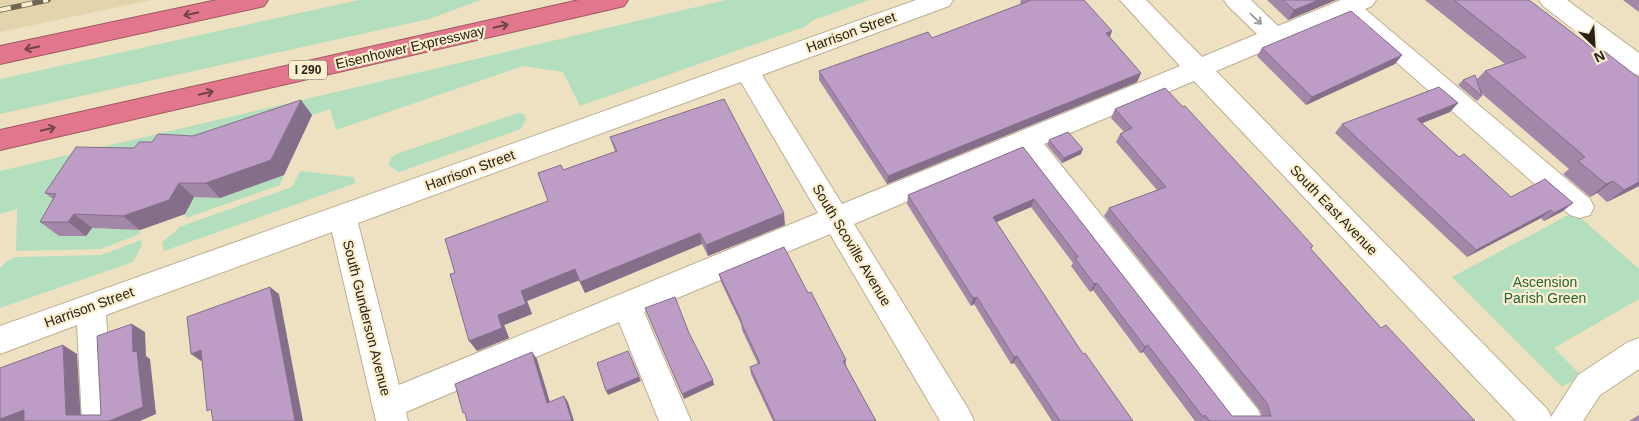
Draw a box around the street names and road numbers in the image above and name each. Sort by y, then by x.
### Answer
street label: Harrison Street [804,8,898,56]
street label: Eisenhower Expressway [334,22,486,72]
road number: I 290 [289,60,327,80]
street label: Harrison Street [423,146,517,194]
street label: South East Avenue [1287,162,1381,258]
street label: South Scoville Avenue [809,181,895,309]
street label: South Gunderson Avenue [340,238,394,398]
street label: Harrison Street [42,283,136,331]

